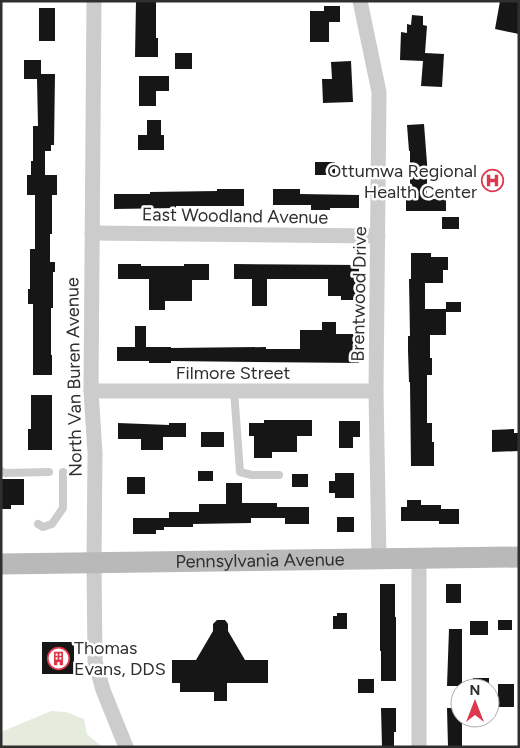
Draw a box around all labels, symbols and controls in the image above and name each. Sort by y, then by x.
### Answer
place label: Ottumwa Regional Health Center [327,160,477,203]
hospital icon: Ottumwa Regional Health Center [481,169,505,193]
street label: East Woodland Avenue [142,203,329,229]
street label: Brentwood Drive [347,226,371,362]
street label: North Van Buren Avenue [61,277,87,477]
street label: Filmore Street [176,362,290,384]
street label: Pennsylvania Avenue [175,548,345,573]
place label: Thomas Evans, DDS [74,637,166,680]
building icon: Thomas Evans, DDS [46,646,70,670]
north arrow [450,678,500,728]
text: N [470,682,480,699]

